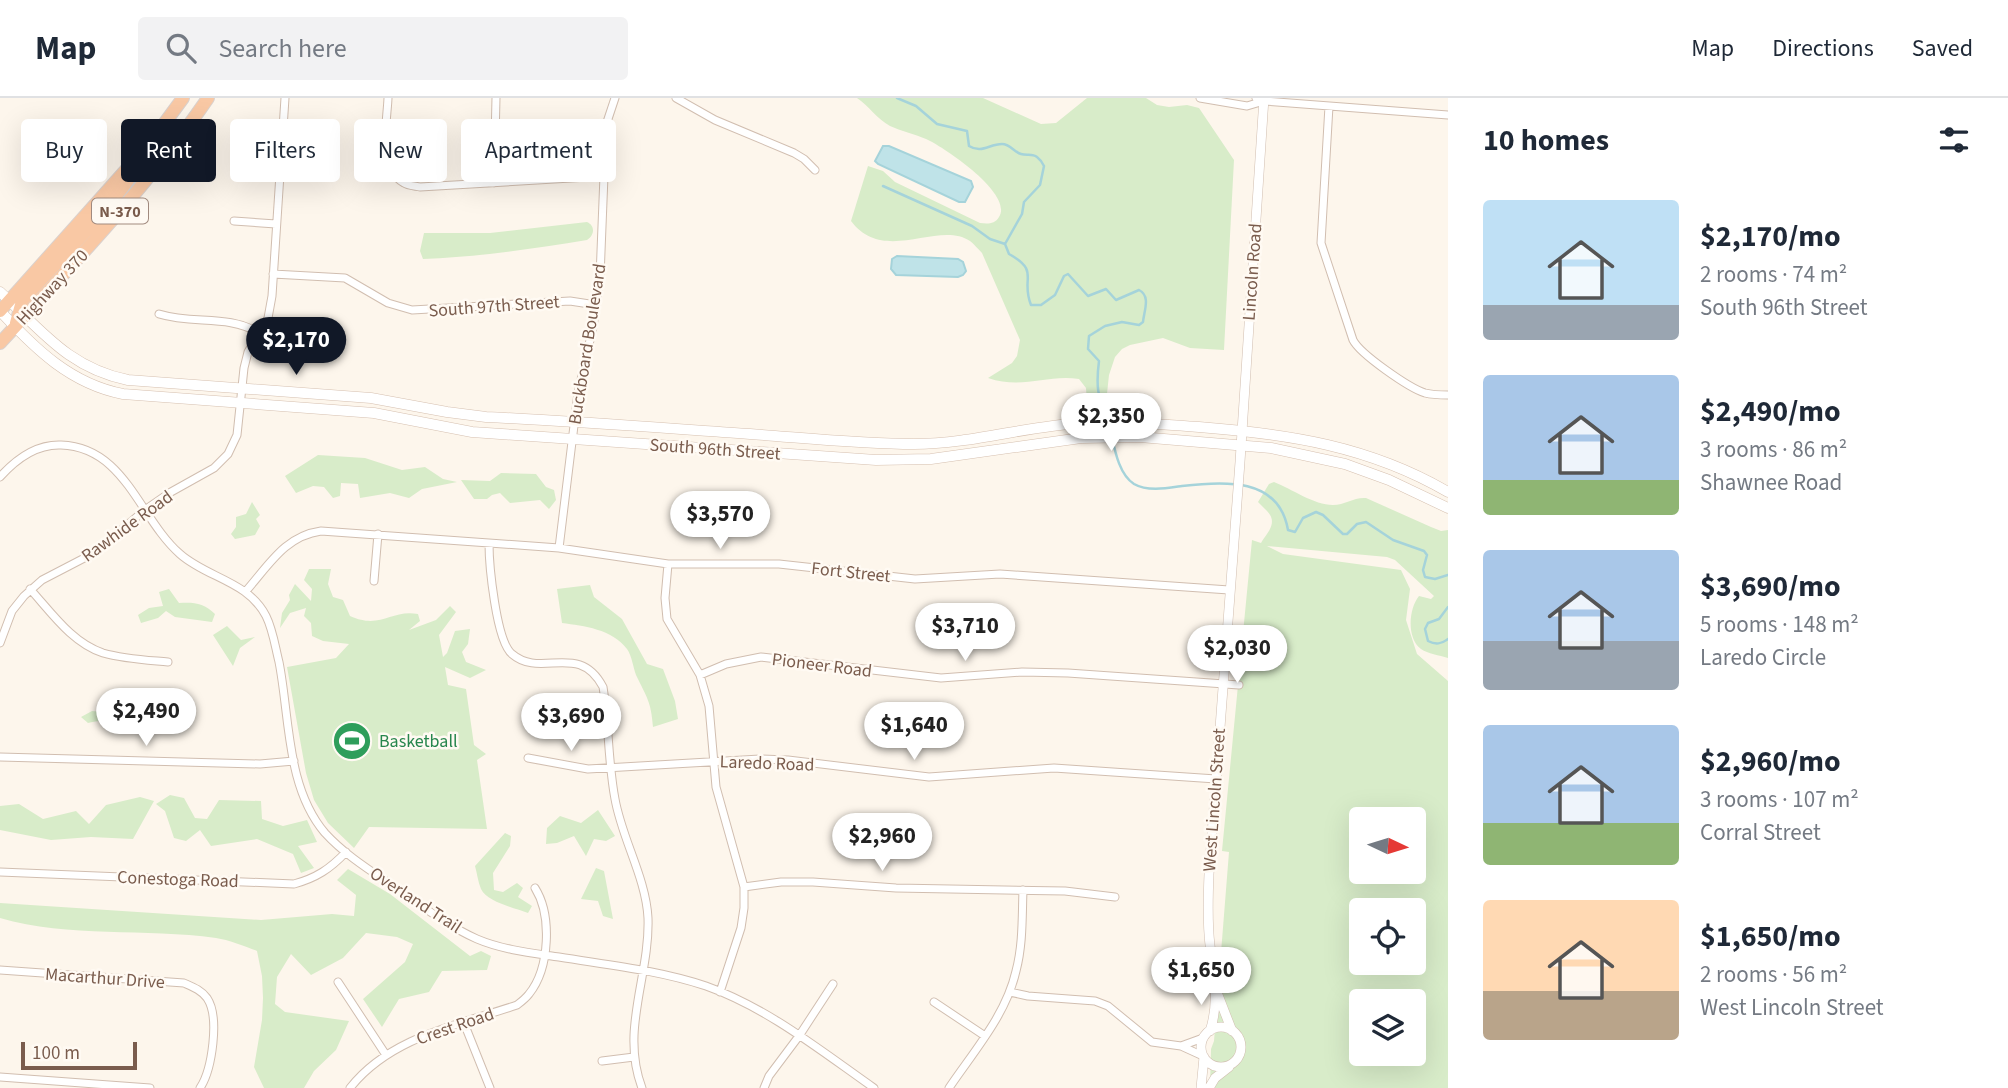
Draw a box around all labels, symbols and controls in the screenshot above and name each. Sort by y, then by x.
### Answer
search box [138,17,628,80]
text: Map [35,25,96,72]
icon: search [162,29,200,67]
text: Search here [218,30,347,67]
text: Map [1691,31,1734,66]
text: Directions [1772,31,1874,66]
text: Saved [1912,31,1973,66]
chip: Buy [21,119,107,182]
chip: Rent [121,119,216,182]
chip: Filters [230,119,340,182]
chip: New [354,119,447,182]
chip: Apartment [461,119,616,182]
text: 10 homes [1483,119,1609,162]
icon: filters [1935,121,1973,159]
road number: N-370 [92,198,148,223]
text: $2,170/mo [1700,215,1841,258]
street label: Lincoln Road [1237,223,1268,321]
icon: home [1539,228,1623,312]
street label: Highway 370 [11,244,94,331]
text: 2 rooms · 74 m² [1700,258,1847,291]
street label: Buckboard Boulevard [562,262,613,426]
street label: South 97th Street [428,289,560,324]
text: South 96th Street [1700,291,1868,324]
pin: $2,170 [239,317,353,377]
text: $2,170 [262,323,330,356]
text: $2,490/mo [1700,390,1841,433]
pin: $2,350 [1054,394,1168,453]
text: $2,350 [1077,399,1145,432]
icon: home [1539,403,1623,487]
street label: South 96th Street [649,432,781,467]
text: 3 rooms · 86 m² [1700,433,1847,466]
text: Shawnee Road [1700,466,1842,499]
street label: Rawhide Road [76,485,178,568]
pin: $3,570 [663,491,777,551]
text: $3,570 [686,497,754,530]
street label: Fort Street [810,556,892,589]
text: $3,690/mo [1700,565,1841,608]
icon: home [1539,578,1623,662]
pin: $3,710 [908,603,1022,663]
text: 5 rooms · 148 m² [1700,608,1859,641]
text: $3,710 [931,609,999,642]
pin: $2,030 [1180,626,1294,685]
text: $2,030 [1203,631,1271,664]
text: Laredo Circle [1700,641,1826,674]
street label: Pioneer Road [771,647,873,684]
pin: $2,490 [89,688,203,748]
text: $2,490 [112,694,180,727]
pin: $3,690 [514,694,628,753]
text: $3,690 [537,699,605,732]
pin: $1,640 [857,702,971,762]
text: $1,640 [880,708,948,741]
sports icon: Basketball [331,720,373,762]
street label: West Lincoln Street [1197,727,1232,873]
place label: Basketball [379,729,458,754]
text: $2,960/mo [1700,740,1841,783]
street label: Laredo Road [719,749,815,778]
icon: home [1539,753,1623,837]
text: 3 rooms · 107 m² [1700,783,1859,816]
north arrow [1349,807,1426,884]
map controls [1349,807,1426,1066]
pin: $2,960 [825,814,939,873]
text: Corral Street [1700,816,1821,849]
text: $2,960 [848,819,916,852]
street label: Overland Trail [365,861,467,940]
street label: Conestoga Road [117,865,239,894]
button: locate [1349,898,1426,975]
text: $1,650/mo [1700,915,1841,958]
icon: home [1539,928,1623,1012]
pin: $1,650 [1144,948,1258,1007]
text: $1,650 [1167,953,1235,986]
text: 2 rooms · 56 m² [1700,958,1847,991]
street label: Macarthur Drive [44,962,166,995]
button: layers [1349,989,1426,1066]
text: West Lincoln Street [1700,991,1884,1024]
street label: Crest Road [413,1002,497,1051]
scale bar [21,1039,136,1071]
text: 100 m [32,1040,80,1067]

